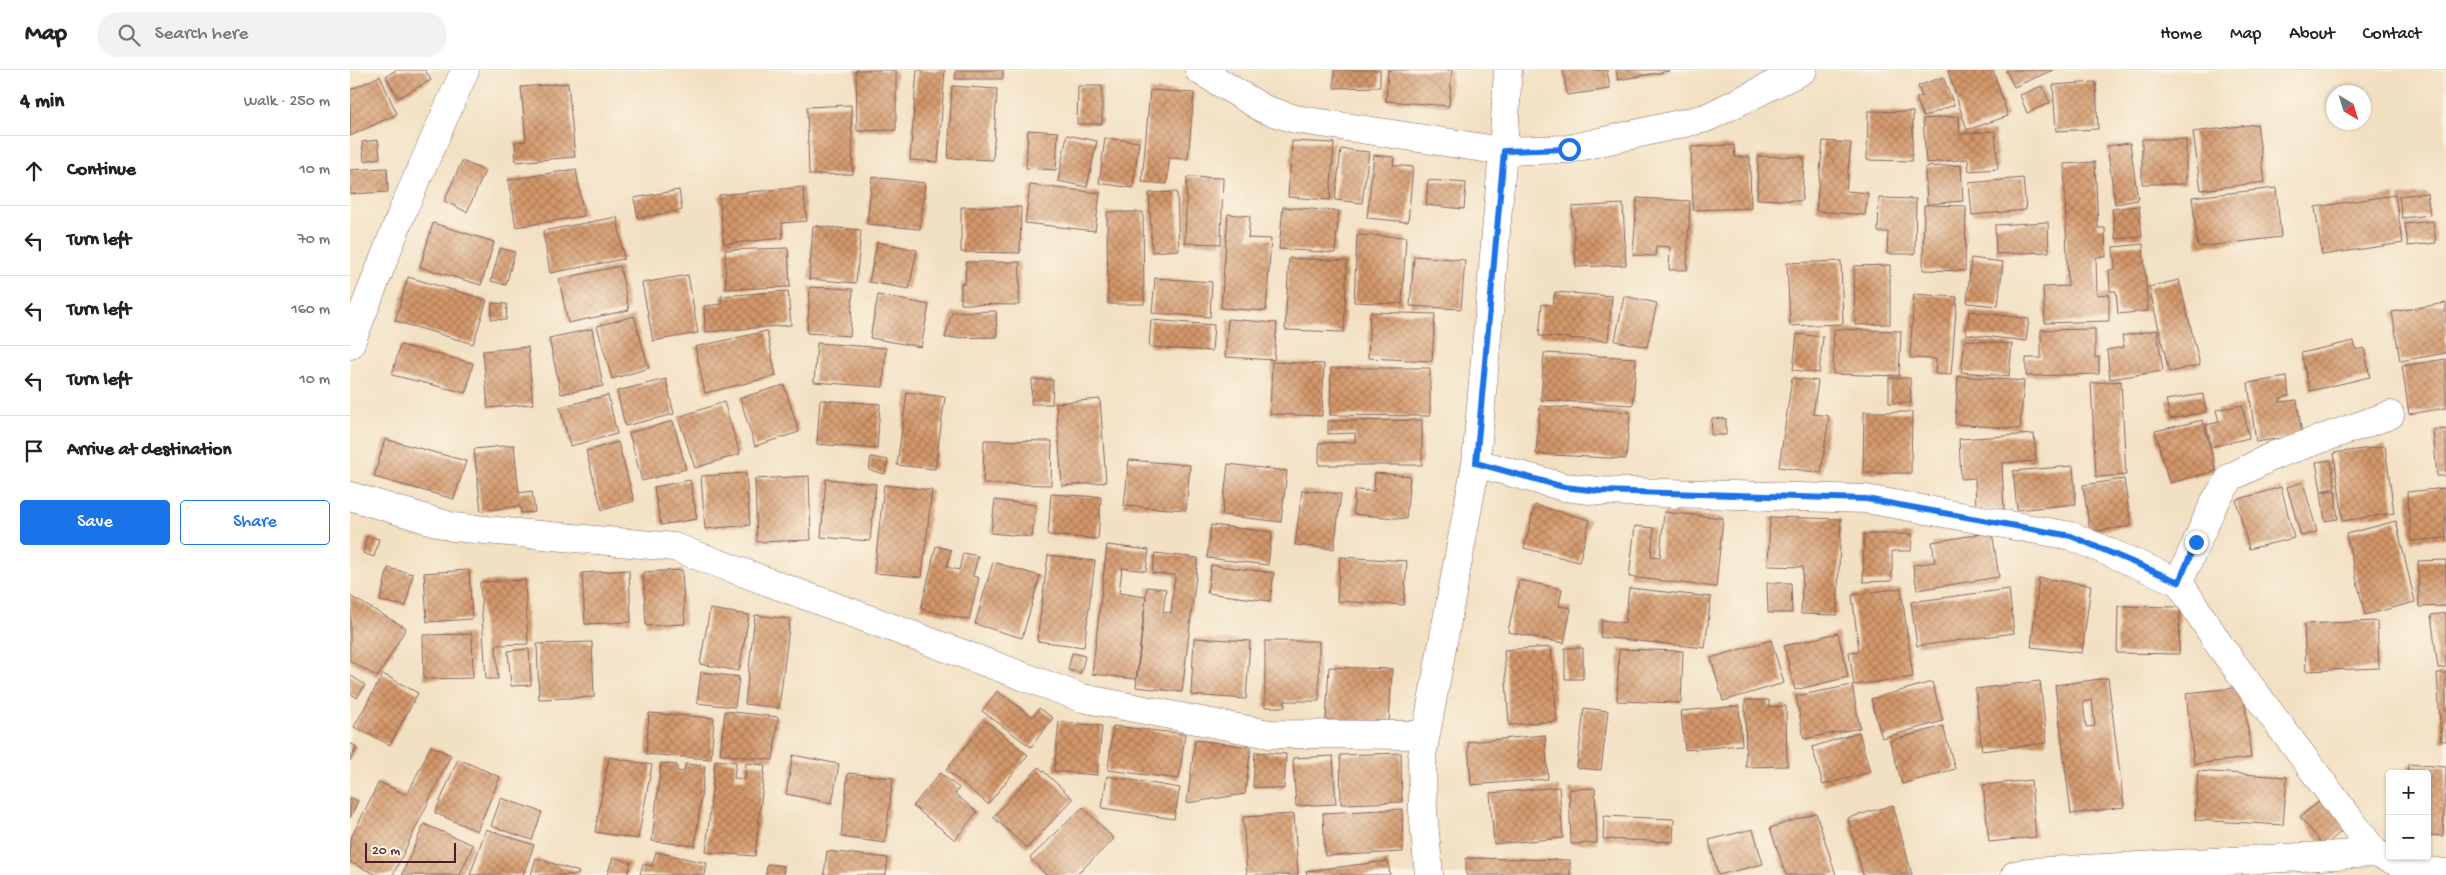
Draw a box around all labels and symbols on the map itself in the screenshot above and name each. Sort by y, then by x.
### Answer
north arrow [2326,85,2371,130]
route start [1558,138,1581,161]
route end [2185,531,2208,554]
scale bar [365,840,456,863]

